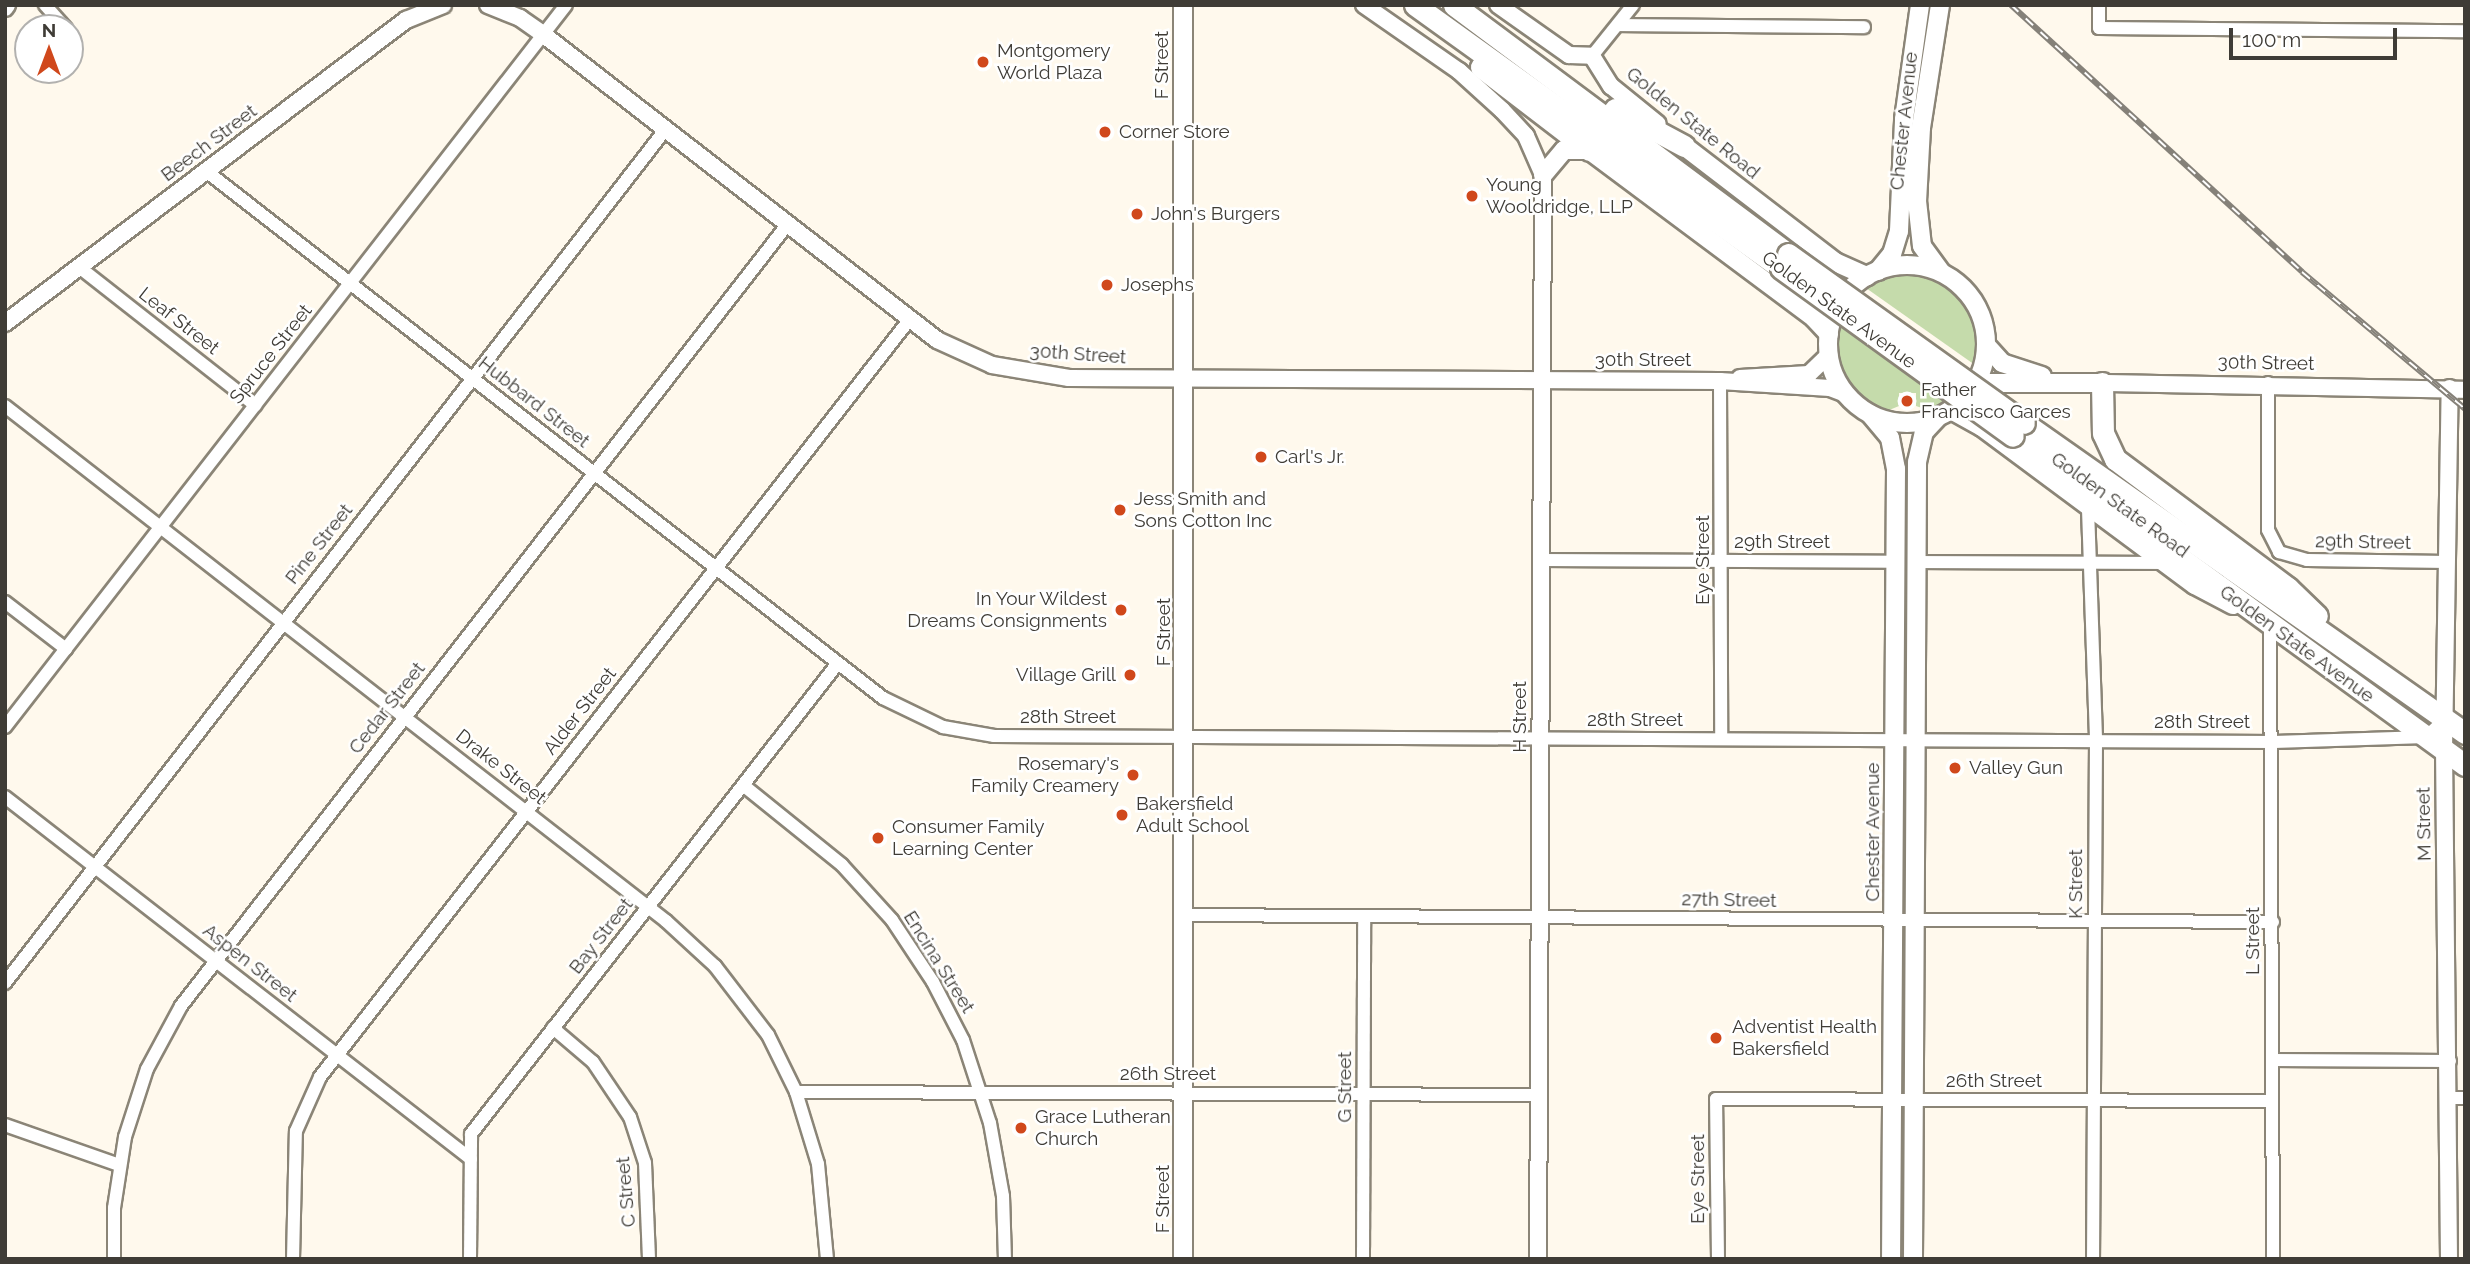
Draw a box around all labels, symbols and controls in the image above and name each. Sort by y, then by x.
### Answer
north arrow [14,14,84,84]
scale bar [2232,14,2400,58]
text: N [42,19,56,41]
text: 100 m [2242,27,2301,52]
street label: F Street [1151,31,1173,99]
place label: Montgomery World Plaza [997,40,1111,84]
street label: Chester Avenue [1885,50,1923,192]
marker: Montgomery World Plaza [975,54,991,70]
street label: Golden State Road [1622,62,1764,184]
street label: Beech Street [157,100,261,186]
place label: Corner Store [1119,121,1230,143]
marker: Corner Store [1097,124,1113,140]
place label: Young Wooldridge, LLP [1486,174,1633,218]
marker: Young Wooldridge, LLP [1464,188,1480,204]
place label: John's Burgers [1151,203,1280,225]
marker: John's Burgers [1129,206,1145,222]
street label: Golden State Avenue [1757,246,1921,374]
place label: Josephs [1121,274,1194,296]
marker: Josephs [1099,277,1115,293]
street label: Leaf Street [134,282,224,360]
street label: Spruce Street [225,300,317,408]
street label: 30th Street [1029,339,1127,369]
street label: 30th Street [1595,349,1691,371]
street label: 30th Street [2217,351,2315,375]
street label: Hubbard Street [474,352,594,452]
place label: Father Francisco Garces [1921,379,2071,423]
marker: Father Francisco Garces [1899,393,1915,409]
place label: Carl's Jr. [1275,446,1345,468]
street label: Golden State Road [2047,447,2193,563]
marker: Carl's Jr. [1253,449,1269,465]
place label: Jess Smith and Sons Cotton Inc [1134,488,1272,532]
street label: Pine Street [281,499,357,589]
marker: Jess Smith and Sons Cotton Inc [1112,502,1128,518]
street label: Eye Street [1692,515,1714,605]
street label: 29th Street [2315,530,2411,554]
street label: 29th Street [1734,531,1830,553]
street label: Golden State Avenue [2215,580,2379,708]
place label: In Your Wildest Dreams Consignments [907,588,1107,632]
street label: F Street [1153,598,1175,666]
marker: In Your Wildest Dreams Consignments [1113,602,1129,618]
street label: Cedar Street [344,657,430,759]
street label: Alder Street [539,663,621,759]
place label: Village Grill [1016,664,1116,686]
marker: Village Grill [1122,667,1138,683]
street label: H Street [1509,681,1531,753]
street label: 28th Street [1020,706,1116,728]
street label: 28th Street [1587,709,1683,731]
street label: 28th Street [2154,711,2250,733]
street label: Drake Street [451,725,551,809]
place label: Rosemary's Family Creamery [971,753,1119,797]
place label: Valley Gun [1969,757,2064,779]
marker: Valley Gun [1947,760,1963,776]
street label: Chester Avenue [1862,762,1884,902]
marker: Rosemary's Family Creamery [1125,767,1141,783]
street label: M Street [2412,787,2436,861]
place label: Bakersfield Adult School [1136,793,1249,837]
marker: Bakersfield Adult School [1114,807,1130,823]
place label: Consumer Family Learning Center [892,816,1045,860]
marker: Consumer Family Learning Center [870,830,886,846]
street label: K Street [2065,849,2087,919]
street label: 27th Street [1681,888,1777,912]
street label: Bay Street [564,893,638,979]
street label: Encina Street [899,907,979,1017]
street label: L Street [2242,907,2264,975]
street label: Aspen Street [198,919,302,1007]
place label: Adventist Health Bakersfield [1732,1016,1877,1060]
marker: Adventist Health Bakersfield [1706,1028,1726,1048]
street label: G Street [1334,1051,1356,1123]
street label: 26th Street [1120,1063,1216,1085]
street label: 26th Street [1946,1070,2042,1092]
place label: Grace Lutheran Church [1035,1106,1171,1150]
marker: Grace Lutheran Church [1013,1120,1029,1136]
street label: Eye Street [1687,1134,1709,1224]
street label: C Street [612,1156,640,1228]
street label: F Street [1152,1165,1174,1233]

